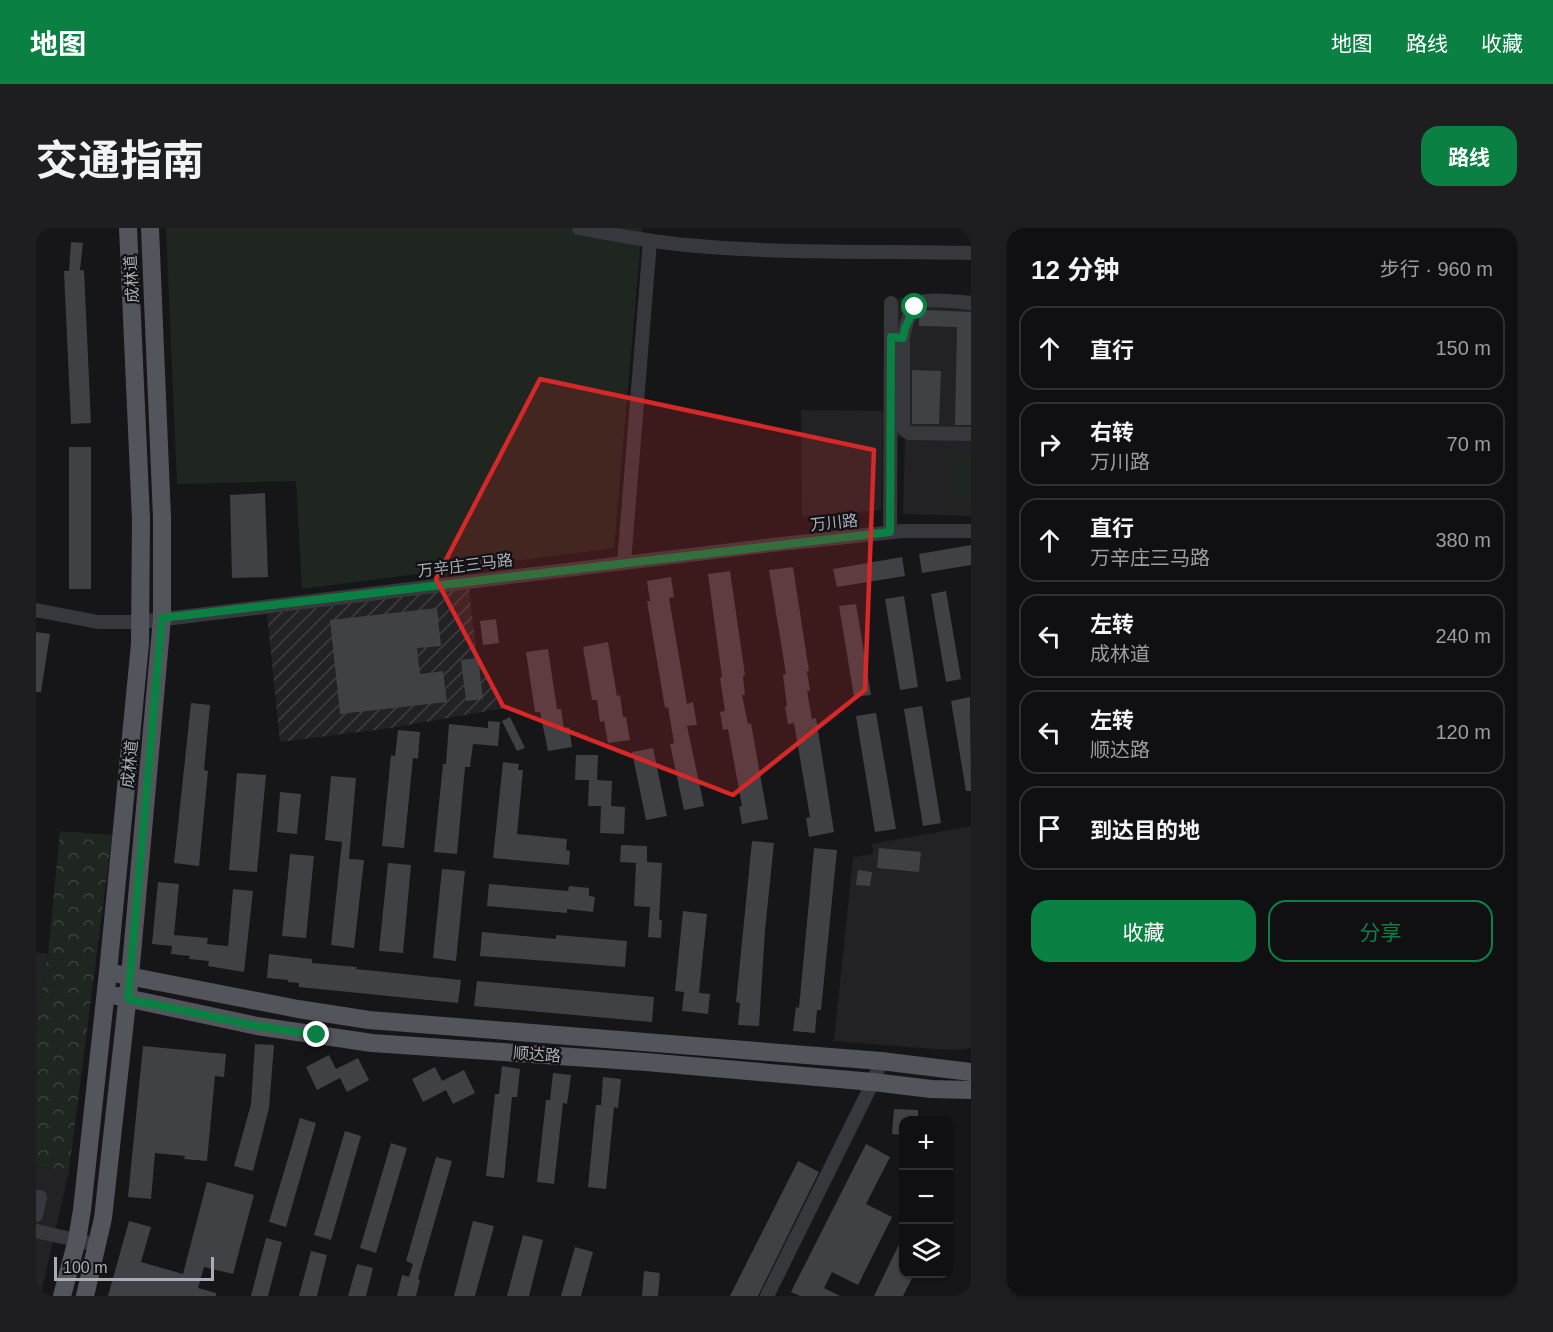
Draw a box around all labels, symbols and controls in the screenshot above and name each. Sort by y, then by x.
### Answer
text: 地图 [30,29,86,60]
text: 地图 [1331,32,1373,55]
text: 路线 [1406,32,1448,55]
text: 收藏 [1481,32,1523,55]
button: 路线 [1421,126,1517,186]
text: 交通指南 [36,137,204,184]
street label: 成林道 [122,255,141,303]
text: 12 分钟 [1031,255,1119,285]
text: 步行 · 960 m [1380,258,1493,280]
route start [901,293,927,319]
icon: ahead [1033,332,1066,365]
text: 150 m [1435,337,1491,359]
text: 直行 [1090,338,1134,363]
text: 右转 [1090,420,1134,445]
icon: right [1033,428,1066,461]
text: 70 m [1447,433,1491,455]
text: 万川路 [1090,451,1150,473]
street label: 万川路 [809,512,859,533]
text: 直行 [1090,516,1134,541]
icon: ahead [1033,524,1066,557]
text: 380 m [1435,529,1491,551]
text: 万辛庄三马路 [1090,547,1210,569]
street label: 万辛庄三马路 [416,551,514,580]
text: 左转 [1090,612,1134,637]
icon: left [1033,620,1066,653]
text: 240 m [1435,625,1491,647]
text: 成林道 [1090,643,1150,665]
text: 左转 [1090,708,1134,733]
icon: left [1033,716,1066,749]
text: 120 m [1435,721,1491,743]
street label: 成林道 [119,739,140,789]
text: 顺达路 [1090,739,1150,761]
icon: arrive [1033,812,1066,845]
text: 到达目的地 [1090,818,1200,843]
button: 收藏 [1031,900,1256,962]
button: 分享 [1268,900,1493,962]
route end [303,1021,329,1047]
street label: 顺达路 [512,1044,562,1065]
map controls [899,1116,953,1278]
button: + [899,1116,953,1170]
button: − [899,1170,953,1224]
button: layers [899,1224,953,1278]
scale bar [54,1254,214,1282]
text: 100 m [63,1259,107,1276]

